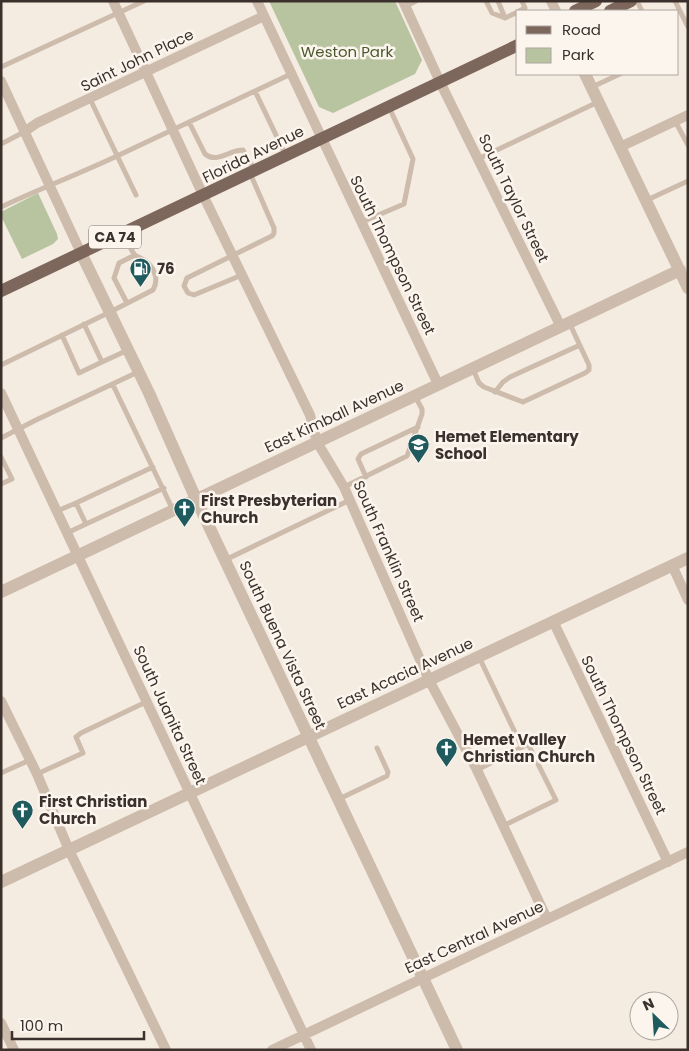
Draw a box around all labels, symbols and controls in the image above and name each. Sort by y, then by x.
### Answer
legend [516,10,679,75]
text: Road [562,19,601,40]
street label: Saint John Place [77,24,197,96]
park label: Weston Park [301,41,394,62]
text: Park [562,44,594,65]
street label: Florida Avenue [199,120,307,188]
street label: South Taylor Street [474,130,554,266]
street label: South Thompson Street [345,172,441,338]
road number: CA 74 [89,226,141,248]
fuel station icon: 76 [129,256,153,287]
place label: 76 [157,258,175,279]
street label: East Kimball Avenue [261,375,407,457]
place label: Hemet Elementary School [435,426,579,464]
school or university icon: Hemet Elementary School [407,433,431,464]
street label: South Franklin Street [348,477,430,625]
place label: First Presbyterian Church [201,490,337,528]
church icon: First Presbyterian Church [173,497,197,528]
street label: South Buena Vista Street [235,557,331,733]
street label: East Acacia Avenue [334,632,476,714]
street label: South Juanita Street [128,642,212,788]
street label: South Thompson Street [576,652,672,818]
place label: Hemet Valley Christian Church [463,729,595,767]
church icon: Hemet Valley Christian Church [435,736,459,767]
place label: First Christian Church [39,791,147,829]
church icon: First Christian Church [11,798,35,829]
street label: East Central Avenue [401,896,547,978]
north arrow [629,991,679,1041]
text: N [640,993,658,1016]
scale bar [12,1008,145,1040]
text: 100 m [20,1015,63,1036]

